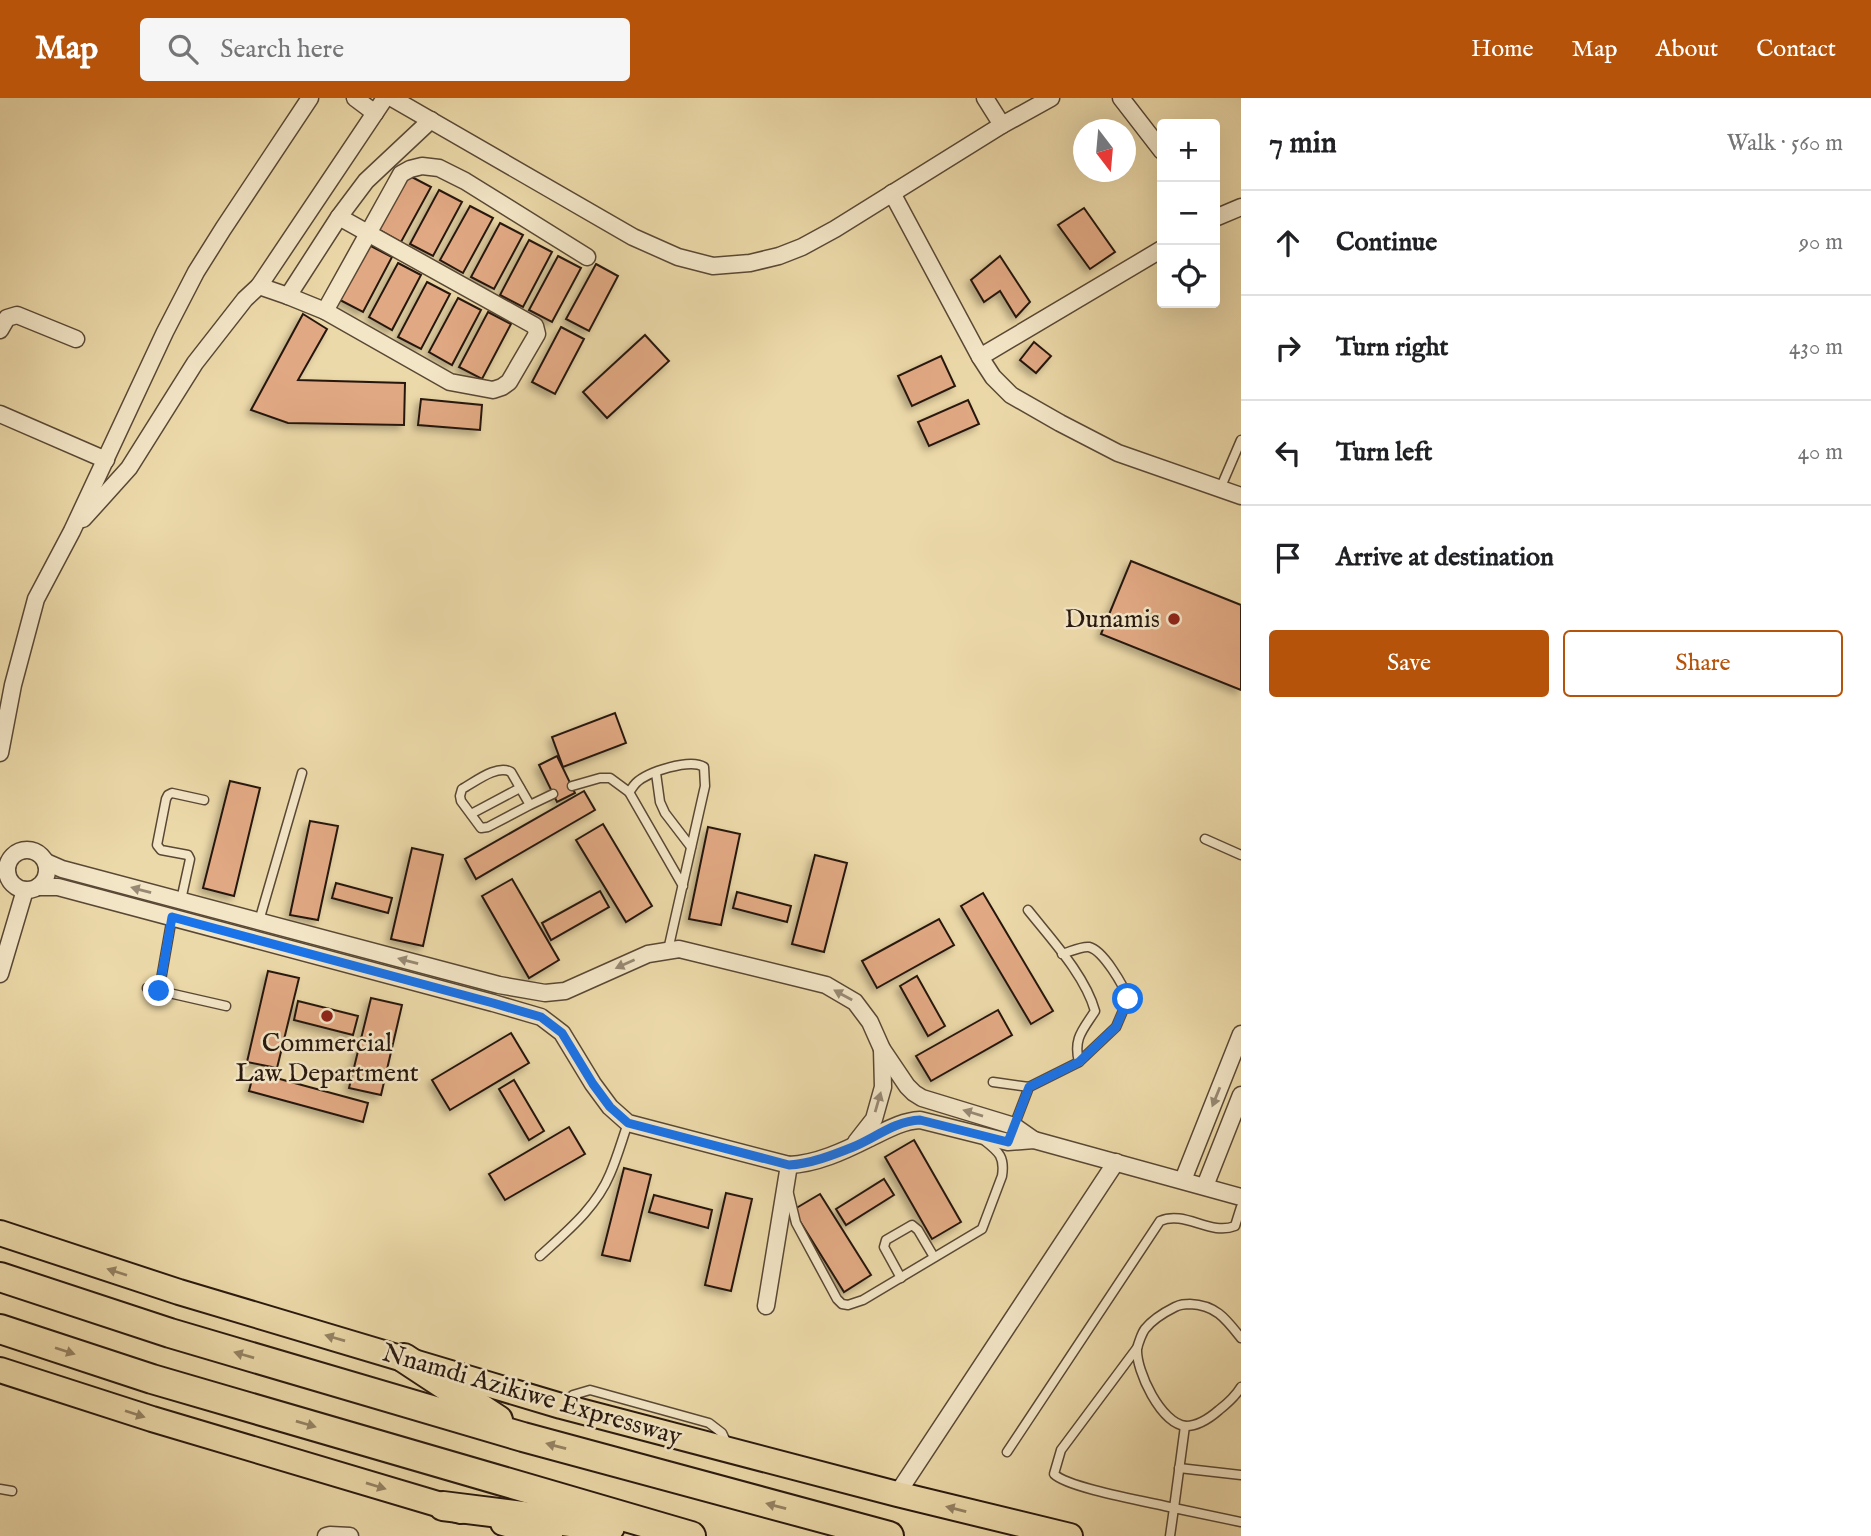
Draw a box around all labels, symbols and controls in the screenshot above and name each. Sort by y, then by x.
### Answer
search box [140,18,630,81]
text: Map [35,28,98,70]
icon: search [164,30,202,68]
text: Search here [220,33,344,66]
text: Home [1471,34,1534,65]
text: Map [1572,34,1618,65]
text: About [1656,34,1718,65]
text: Contact [1756,34,1836,65]
north arrow [1073,119,1136,182]
map controls [1157,119,1220,308]
button: + [1157,119,1220,182]
text: 7 min [1269,125,1337,163]
text: Walk · 560 m [1727,129,1843,158]
button: − [1157,182,1220,245]
icon: ahead [1269,224,1307,262]
text: Continue [1336,226,1437,259]
text: 90 m [1799,228,1843,257]
button: locate [1157,245,1220,308]
icon: right [1269,329,1307,367]
text: Turn right [1336,331,1449,364]
text: 430 m [1789,333,1843,362]
icon: left [1269,434,1307,472]
text: Turn left [1336,436,1433,469]
text: 40 m [1798,438,1843,467]
icon: arrive [1269,539,1307,577]
text: Arrive at destination [1336,541,1554,574]
place label: Dunamis [1064,603,1160,636]
marker: Dunamis [1166,611,1182,627]
button: Save [1269,630,1549,697]
button: Share [1563,630,1843,697]
one-way arrow [129,884,151,895]
one-way arrow [397,955,419,966]
one-way arrow [615,958,635,970]
route end [143,975,174,1006]
route start [1112,983,1143,1014]
one-way arrow [834,989,853,1001]
marker: Commercial Law Department [319,1008,335,1024]
place label: Commercial Law Department [235,1027,419,1090]
one-way arrow [1210,1087,1221,1108]
one-way arrow [874,1091,884,1112]
one-way arrow [962,1107,983,1117]
one-way arrow [107,1266,128,1277]
one-way arrow [324,1333,345,1343]
street label: Nnamdi Azikiwe Expressway [378,1336,686,1454]
one-way arrow [55,1346,76,1356]
one-way arrow [233,1349,254,1359]
one-way arrow [124,1409,145,1419]
one-way arrow [296,1419,317,1429]
one-way arrow [545,1440,567,1451]
one-way arrow [366,1482,387,1492]
one-way arrow [765,1500,787,1511]
one-way arrow [945,1503,967,1514]

